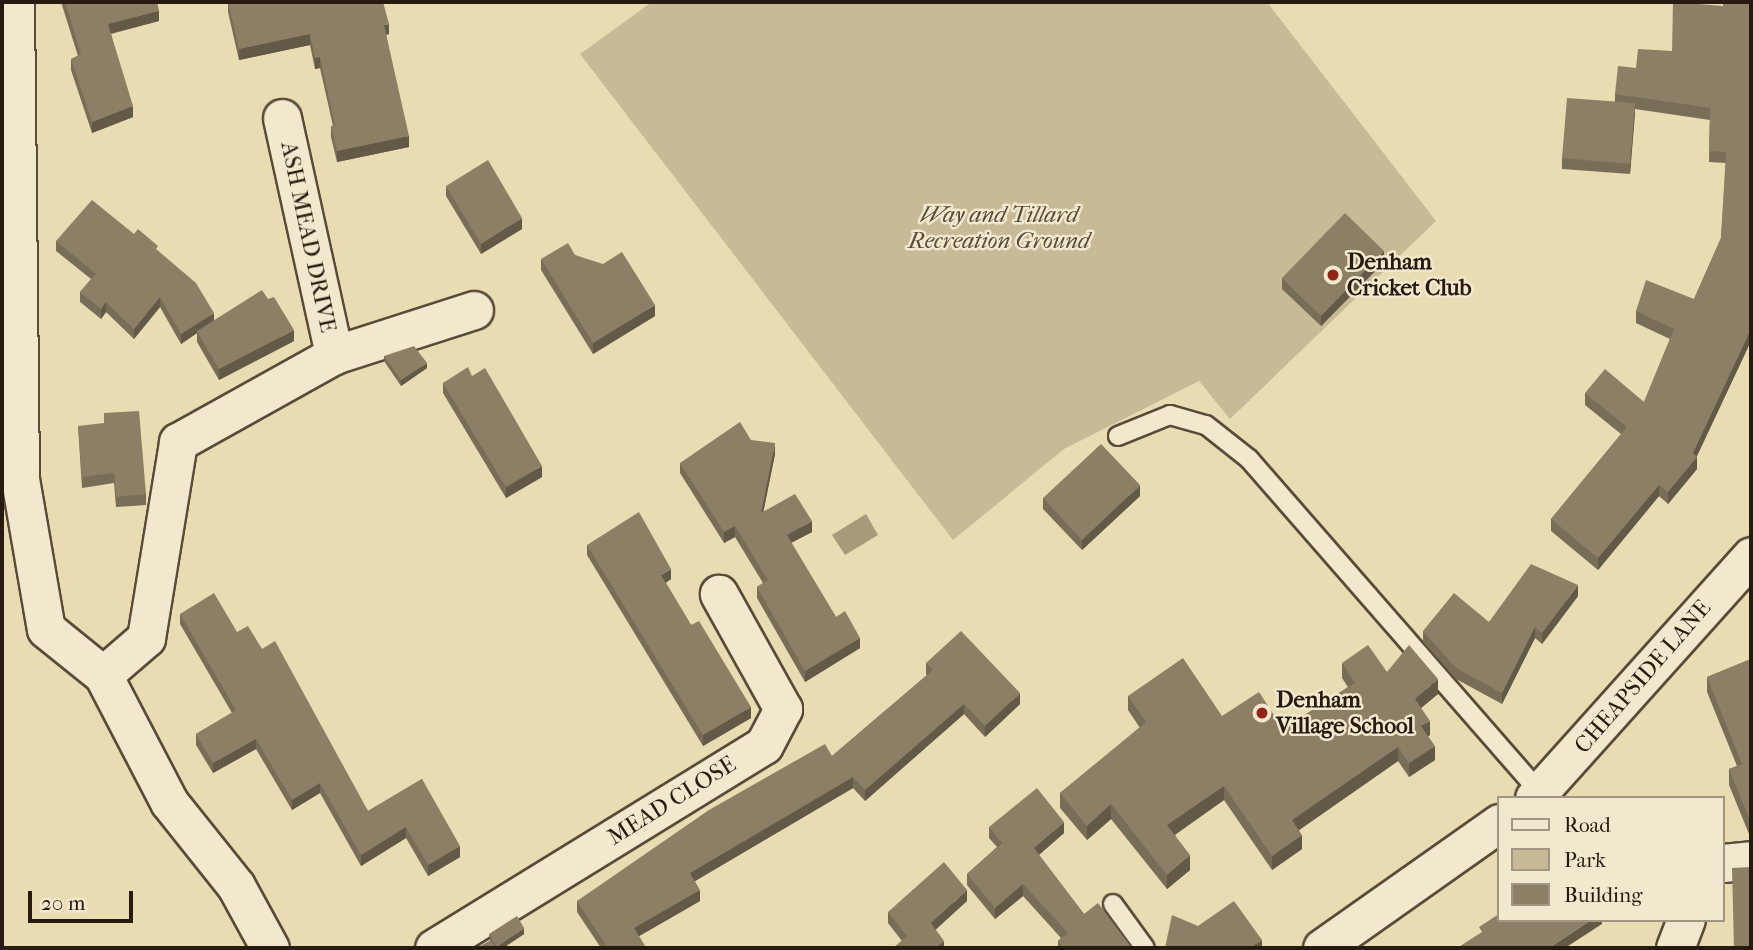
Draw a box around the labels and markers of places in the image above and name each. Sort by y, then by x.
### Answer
place label: Denham Cricket Club [1347,248,1472,302]
marker: Denham Cricket Club [1325,267,1341,283]
place label: Denham Village School [1276,686,1414,740]
marker: Denham Village School [1254,705,1270,721]

